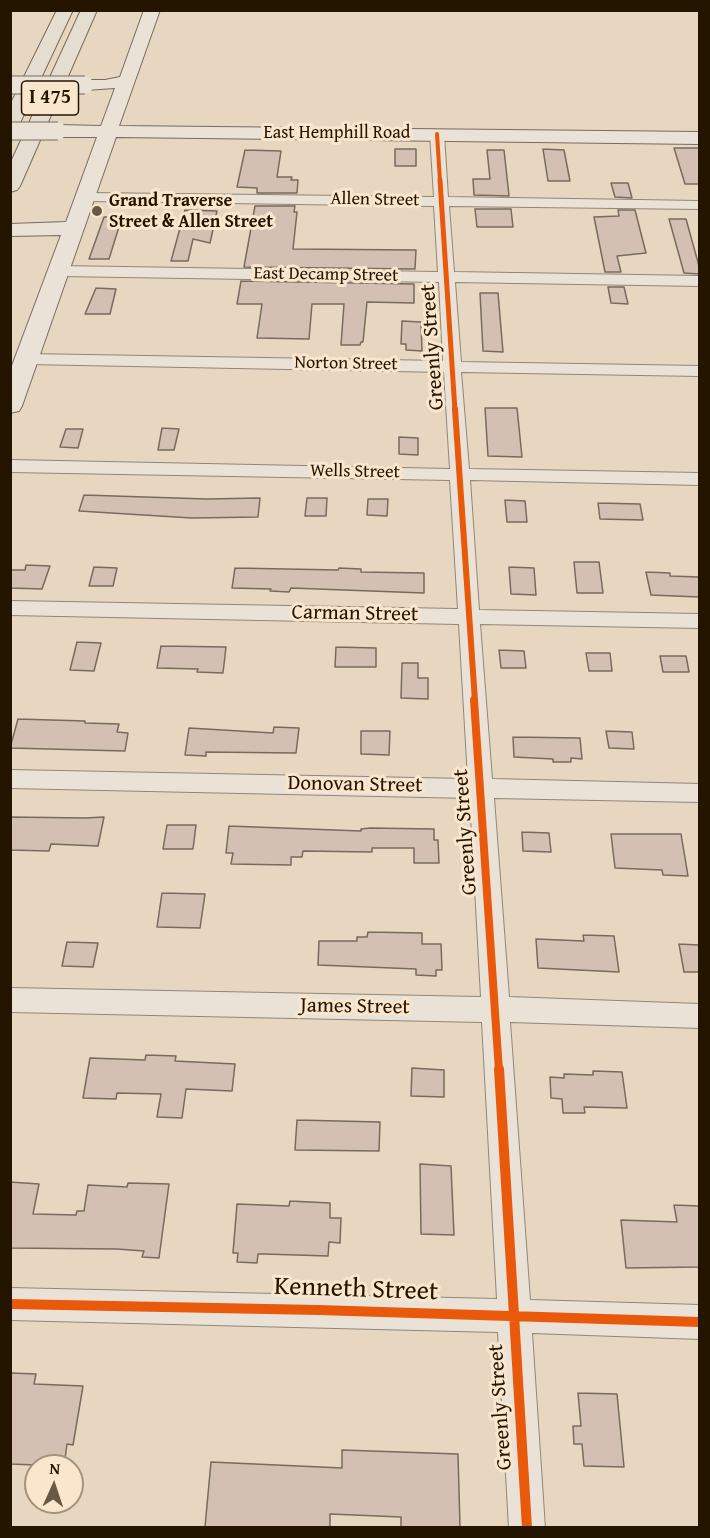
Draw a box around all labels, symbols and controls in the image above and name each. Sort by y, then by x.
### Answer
road number: I 475 [22,81,78,115]
street label: East Hemphill Road [264,122,410,144]
street label: Allen Street [330,188,420,212]
place label: Grand Traverse Street & Allen Street [109,190,273,232]
marker: Grand Traverse Street & Allen Street [90,204,104,218]
street label: East Decamp Street [253,263,399,287]
street label: Greenly Street [416,283,450,411]
street label: Norton Street [294,352,398,376]
street label: Wells Street [310,460,400,484]
street label: Carman Street [291,600,419,628]
street label: Greenly Street [449,768,483,896]
street label: Donovan Street [287,771,423,799]
street label: James Street [300,993,410,1021]
street label: Kenneth Street [273,1272,439,1308]
street label: Greenly Street [484,1343,518,1471]
north arrow [24,1454,84,1514]
text: N [49,1456,61,1480]

